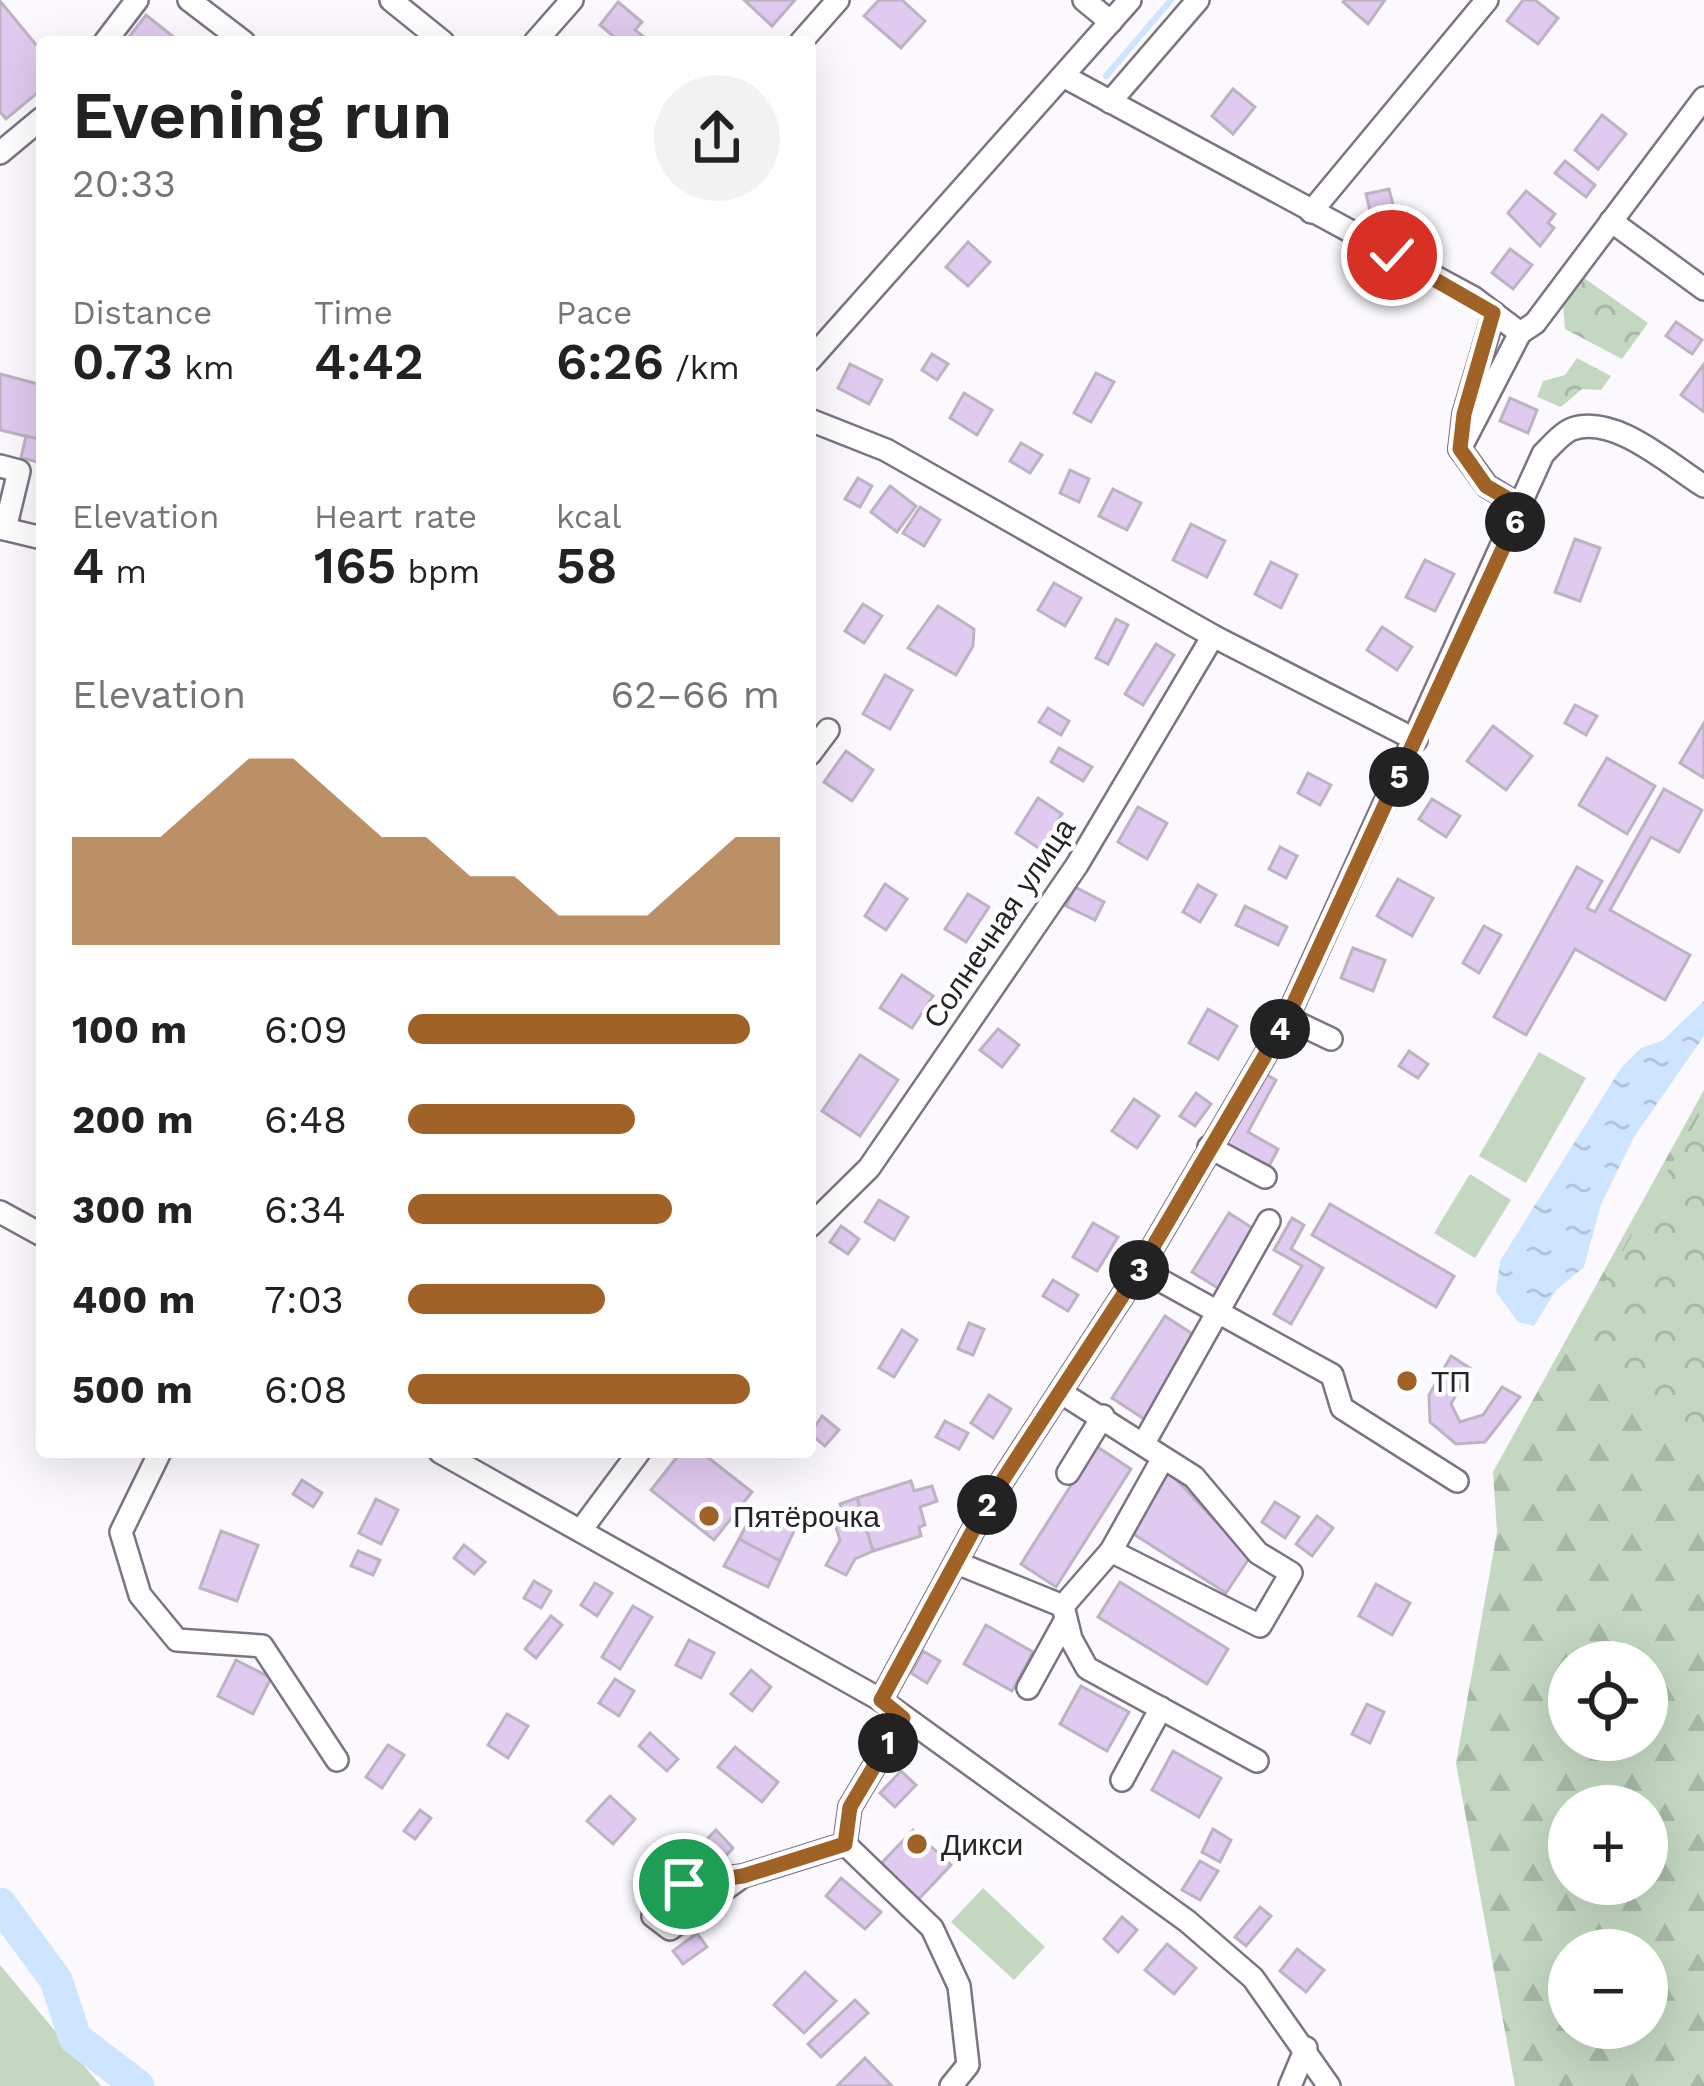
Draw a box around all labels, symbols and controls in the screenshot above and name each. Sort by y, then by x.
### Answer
button: share [654,75,780,201]
text: Evening run [72,77,453,154]
text: 20:33 [72,161,176,206]
pin [1341,204,1443,306]
icon: check [1359,222,1425,288]
text: Distance [72,293,212,332]
text: Time [314,293,393,332]
text: Pace [556,293,632,332]
text: 0.73 [72,332,173,391]
text: 4:42 [314,332,424,391]
text: 6:26 [556,332,664,391]
text: km [173,348,234,387]
text: /km [664,348,740,387]
pin: 6 [1485,492,1545,552]
text: Elevation [72,497,219,536]
text: Heart rate [314,497,477,536]
text: kcal [556,497,621,536]
text: 6 [1505,502,1525,541]
text: 4 [72,536,104,595]
text: 165 [314,536,396,595]
text: 58 [556,536,617,595]
text: m [104,552,147,591]
text: bpm [396,552,480,591]
text: Elevation [72,672,246,717]
text: 62–66 m [611,672,780,717]
pin: 5 [1369,747,1429,807]
text: 5 [1389,757,1409,796]
street label: Солнечная улица [916,811,1082,1034]
pin: 4 [1250,999,1310,1059]
text: 100 m [72,1007,187,1052]
text: 6:09 [264,1007,348,1052]
text: 4 [1269,1009,1291,1048]
text: 200 m [72,1097,193,1142]
text: 6:48 [264,1097,347,1142]
text: 300 m [72,1187,193,1232]
text: 6:34 [264,1187,346,1232]
pin: 3 [1109,1240,1169,1300]
text: 3 [1129,1250,1149,1289]
text: 400 m [72,1277,195,1322]
text: 7:03 [264,1277,344,1322]
place label: ТП [1431,1364,1471,1399]
text: 500 m [72,1367,193,1412]
text: 6:08 [264,1367,348,1412]
marker: ТП [1394,1368,1420,1394]
pin: 2 [957,1475,1017,1535]
text: 2 [977,1485,997,1524]
place label: Пятёрочка [733,1499,880,1534]
marker: Пятёрочка [696,1503,722,1529]
map controls [1548,1641,1668,2049]
button: locate [1548,1641,1668,1761]
pin: 1 [858,1713,918,1773]
text: 1 [881,1723,895,1762]
button: + [1548,1785,1668,1905]
place label: Дикси [941,1827,1023,1862]
marker: Дикси [904,1831,930,1857]
pin [633,1833,735,1935]
icon: arrive [651,1851,717,1917]
button: − [1548,1929,1668,2049]

